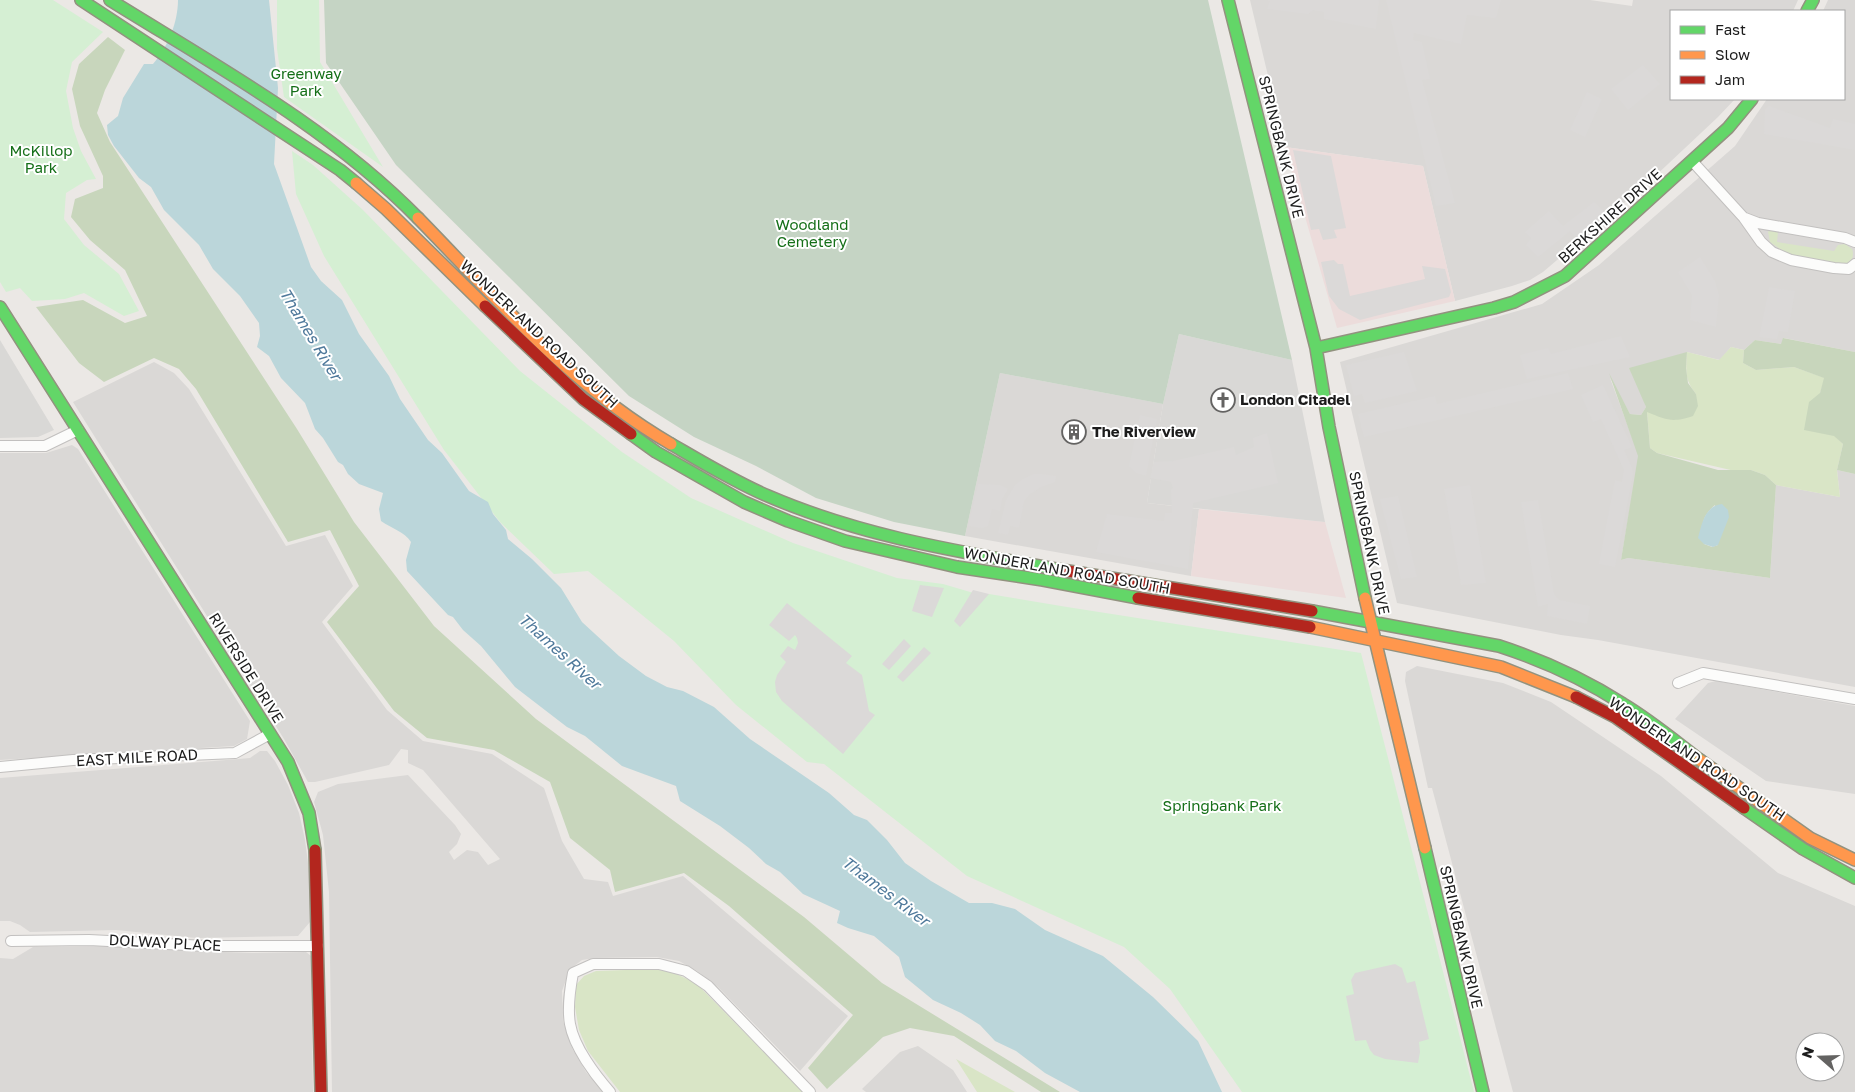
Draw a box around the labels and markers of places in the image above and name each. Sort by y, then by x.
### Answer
church icon: London Citadel [1210,387,1236,413]
place label: London Citadel [1240,390,1350,408]
building icon: The Riverview [1061,419,1087,445]
place label: The Riverview [1092,422,1197,440]

